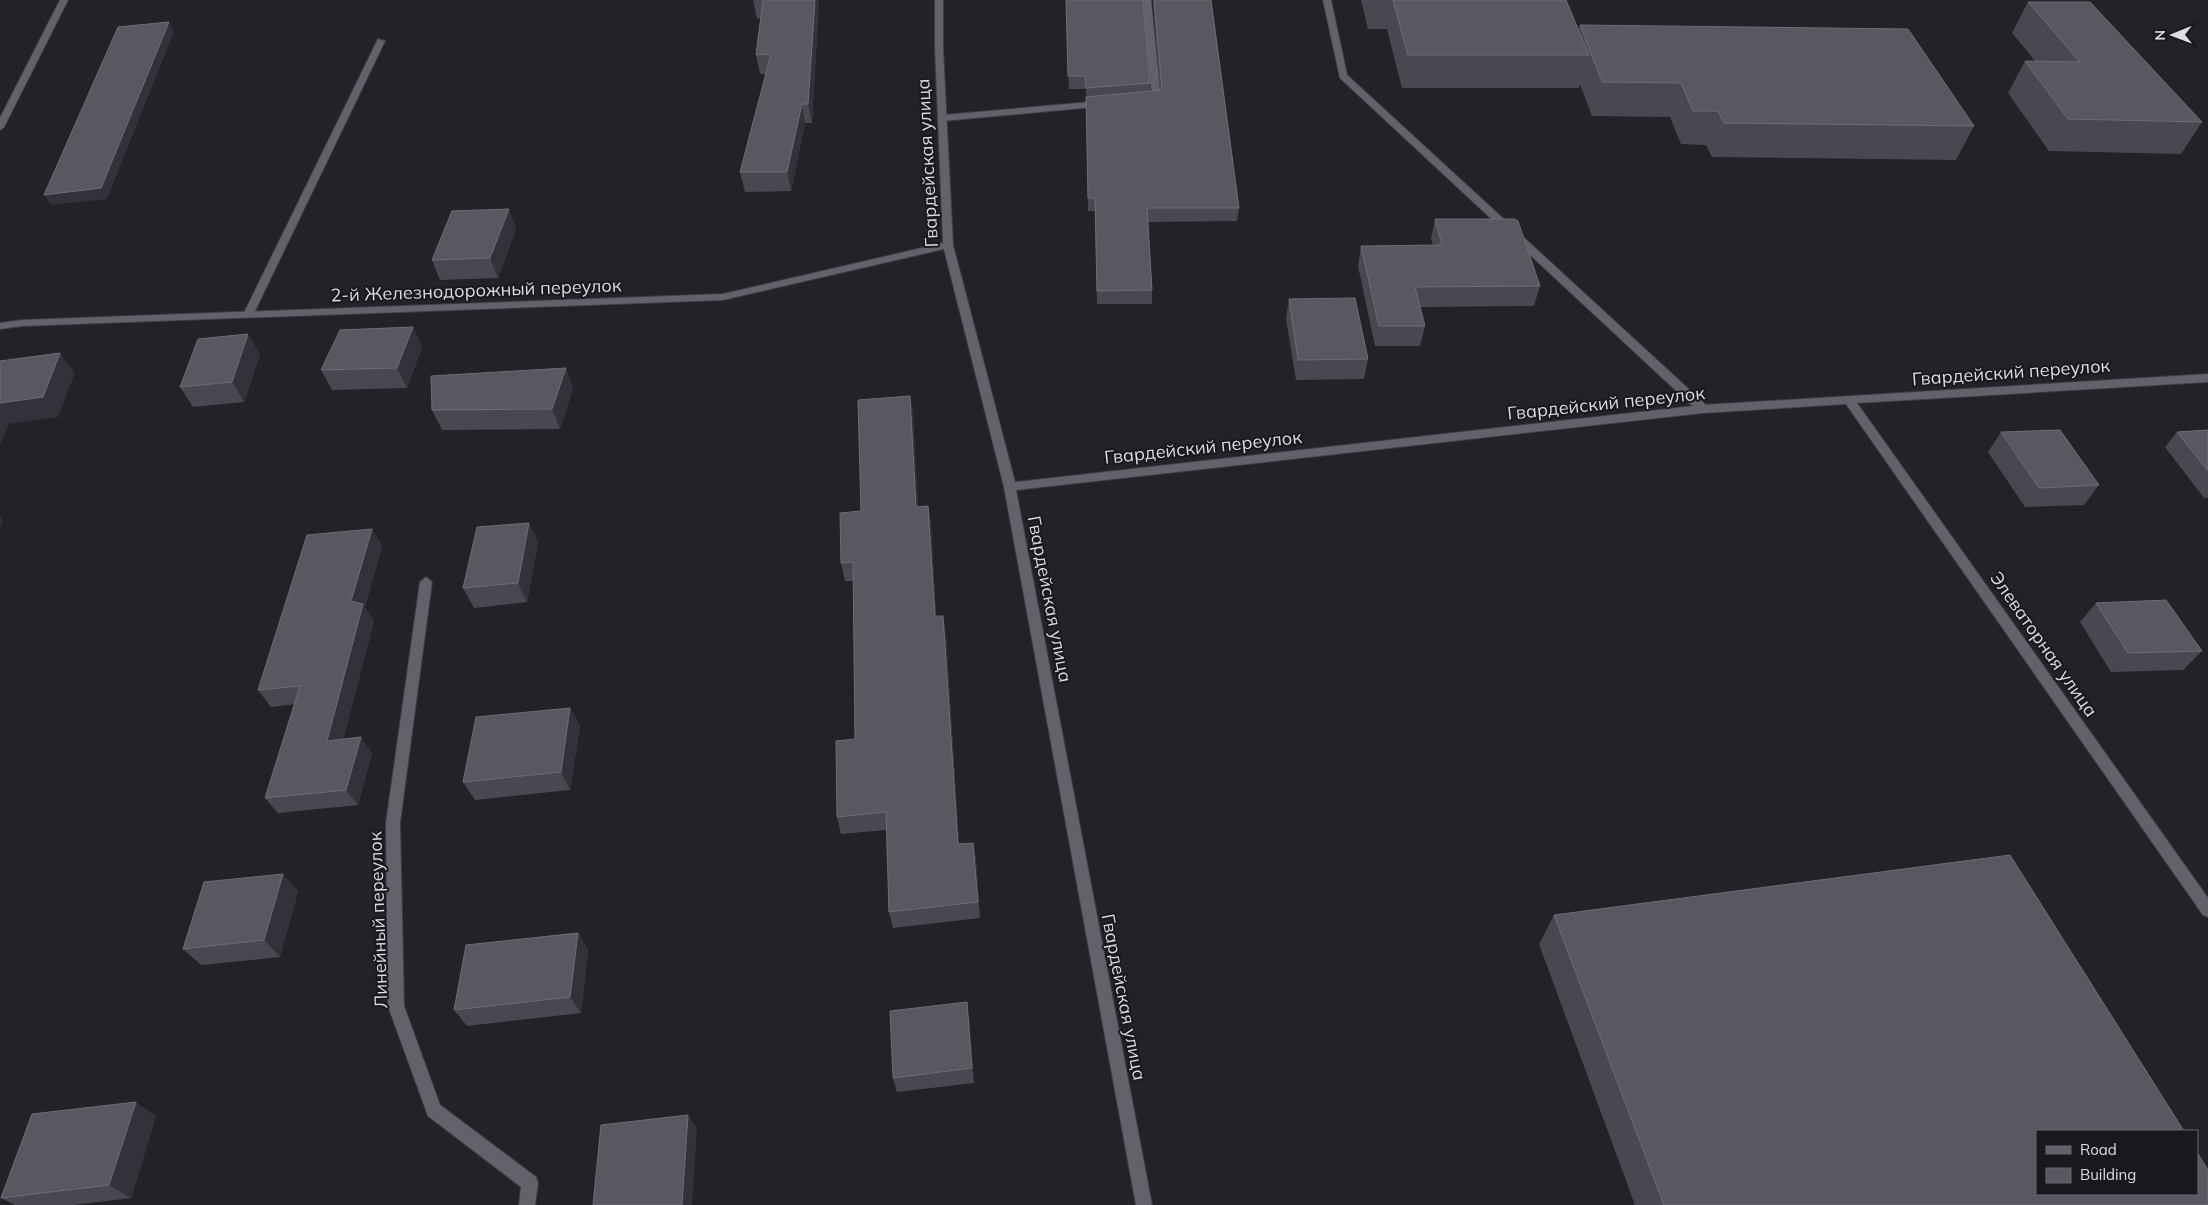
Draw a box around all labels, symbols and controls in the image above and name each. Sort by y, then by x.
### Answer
north arrow [2148,10,2198,60]
text: N [2151,30,2169,41]
street label: Гвардейская улица [911,78,943,248]
street label: 2-й Железнодорожный переулок [330,273,622,307]
street label: Гвардейский переулок [1911,354,2111,390]
street label: Гвардейский переулок [1506,381,1706,425]
street label: Гвардейский переулок [1103,425,1303,469]
street label: Гвардейская улица [1023,514,1077,684]
street label: Элеваторная улица [1985,567,2103,721]
street label: Линейный переулок [363,831,393,1009]
street label: Гвардейская улица [1097,912,1151,1082]
legend [2036,1130,2198,1195]
text: Road [2080,1140,2117,1159]
text: Building [2080,1165,2136,1184]

